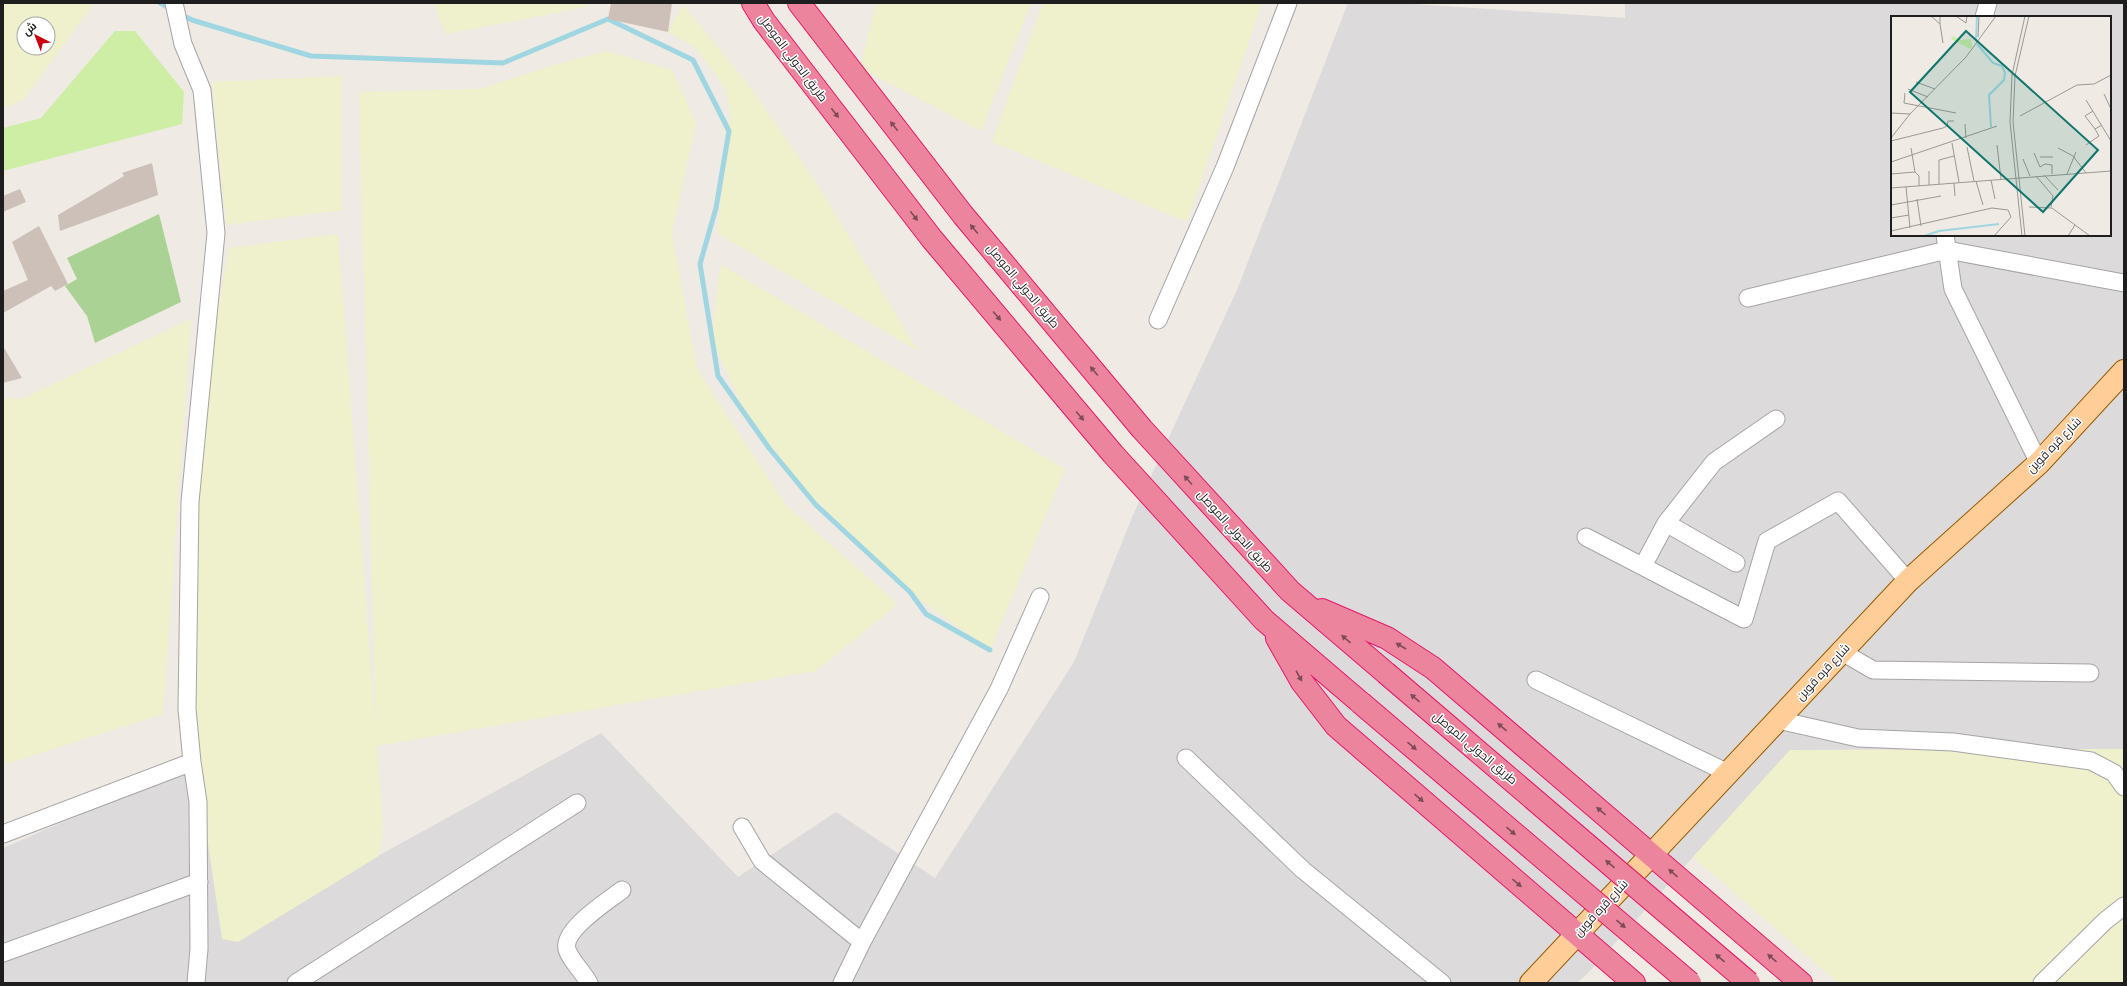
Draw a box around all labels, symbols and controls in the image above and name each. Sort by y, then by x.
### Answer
street label: طريق الحولي الموصل [753,10,833,106]
north arrow [16,16,56,56]
inset map [1891,16,2111,236]
text: ش [19,18,40,39]
one-way arrow [830,107,839,118]
one-way arrow [890,121,898,132]
one-way arrow [910,210,918,221]
one-way arrow [970,223,979,234]
street label: طريق الحولي الموصل [981,239,1065,333]
one-way arrow [992,311,1001,321]
one-way arrow [1089,366,1098,377]
one-way arrow [1076,410,1085,421]
street label: شارع قره قوين [2022,412,2086,477]
one-way arrow [1184,475,1193,485]
street label: طريق الحولي الموصل [1192,485,1278,577]
one-way arrow [1341,634,1351,643]
street label: شارع قره قوين [1791,639,1854,705]
one-way arrow [1395,642,1407,649]
one-way arrow [1296,670,1302,682]
one-way arrow [1411,694,1420,703]
street label: طريق الحولي الموصل [1428,706,1522,790]
one-way arrow [1497,722,1507,731]
one-way arrow [1407,742,1418,751]
one-way arrow [1413,794,1424,803]
one-way arrow [1596,806,1606,815]
one-way arrow [1506,826,1517,835]
one-way arrow [1605,860,1616,869]
one-way arrow [1668,868,1678,877]
street label: شارع قره قوين [1569,875,1632,941]
one-way arrow [1512,878,1523,887]
one-way arrow [1615,920,1626,929]
one-way arrow [1714,953,1725,962]
one-way arrow [1766,953,1777,962]

